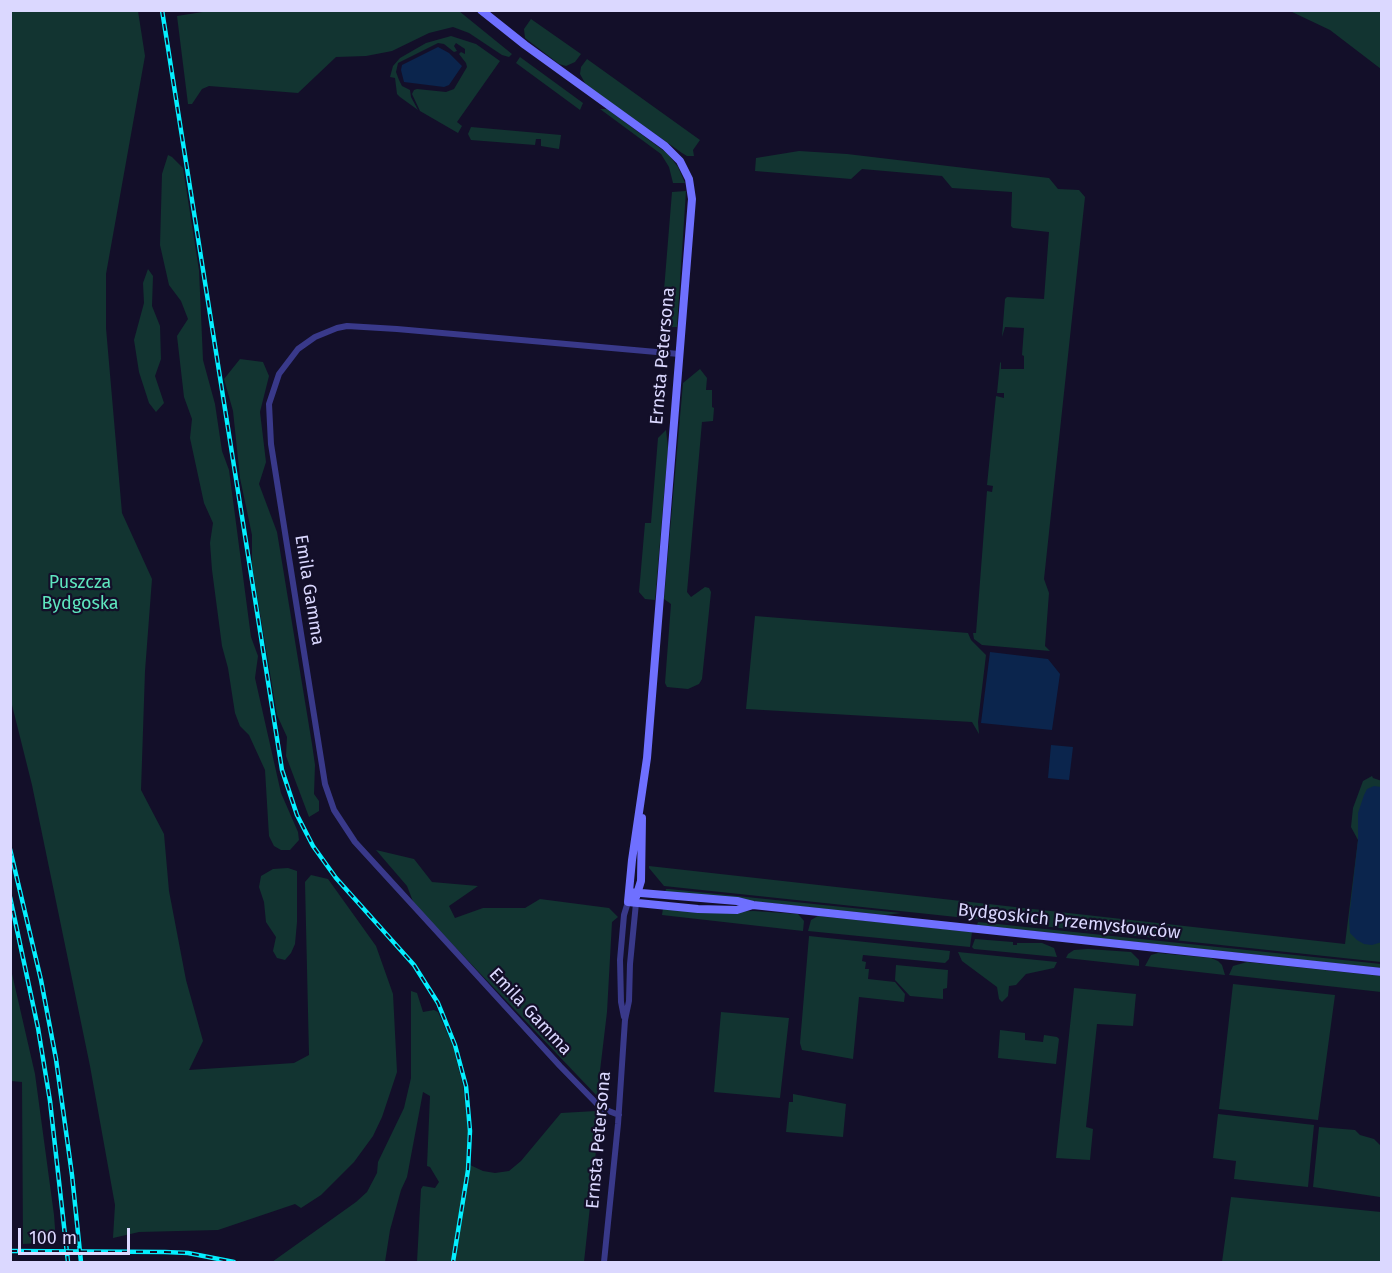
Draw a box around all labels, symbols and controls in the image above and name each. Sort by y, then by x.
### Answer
street label: Ernsta Petersona [646,286,680,426]
street label: Emila Gamma [290,533,328,647]
park label: Puszcza Bydgoska [41,572,119,614]
street label: Bydgoskich Przemysłowców [957,900,1181,944]
street label: Emila Gamma [484,964,576,1060]
street label: Ernsta Petersona [582,1070,616,1210]
scale bar [21,1216,134,1254]
text: 100 m [29,1227,77,1249]

